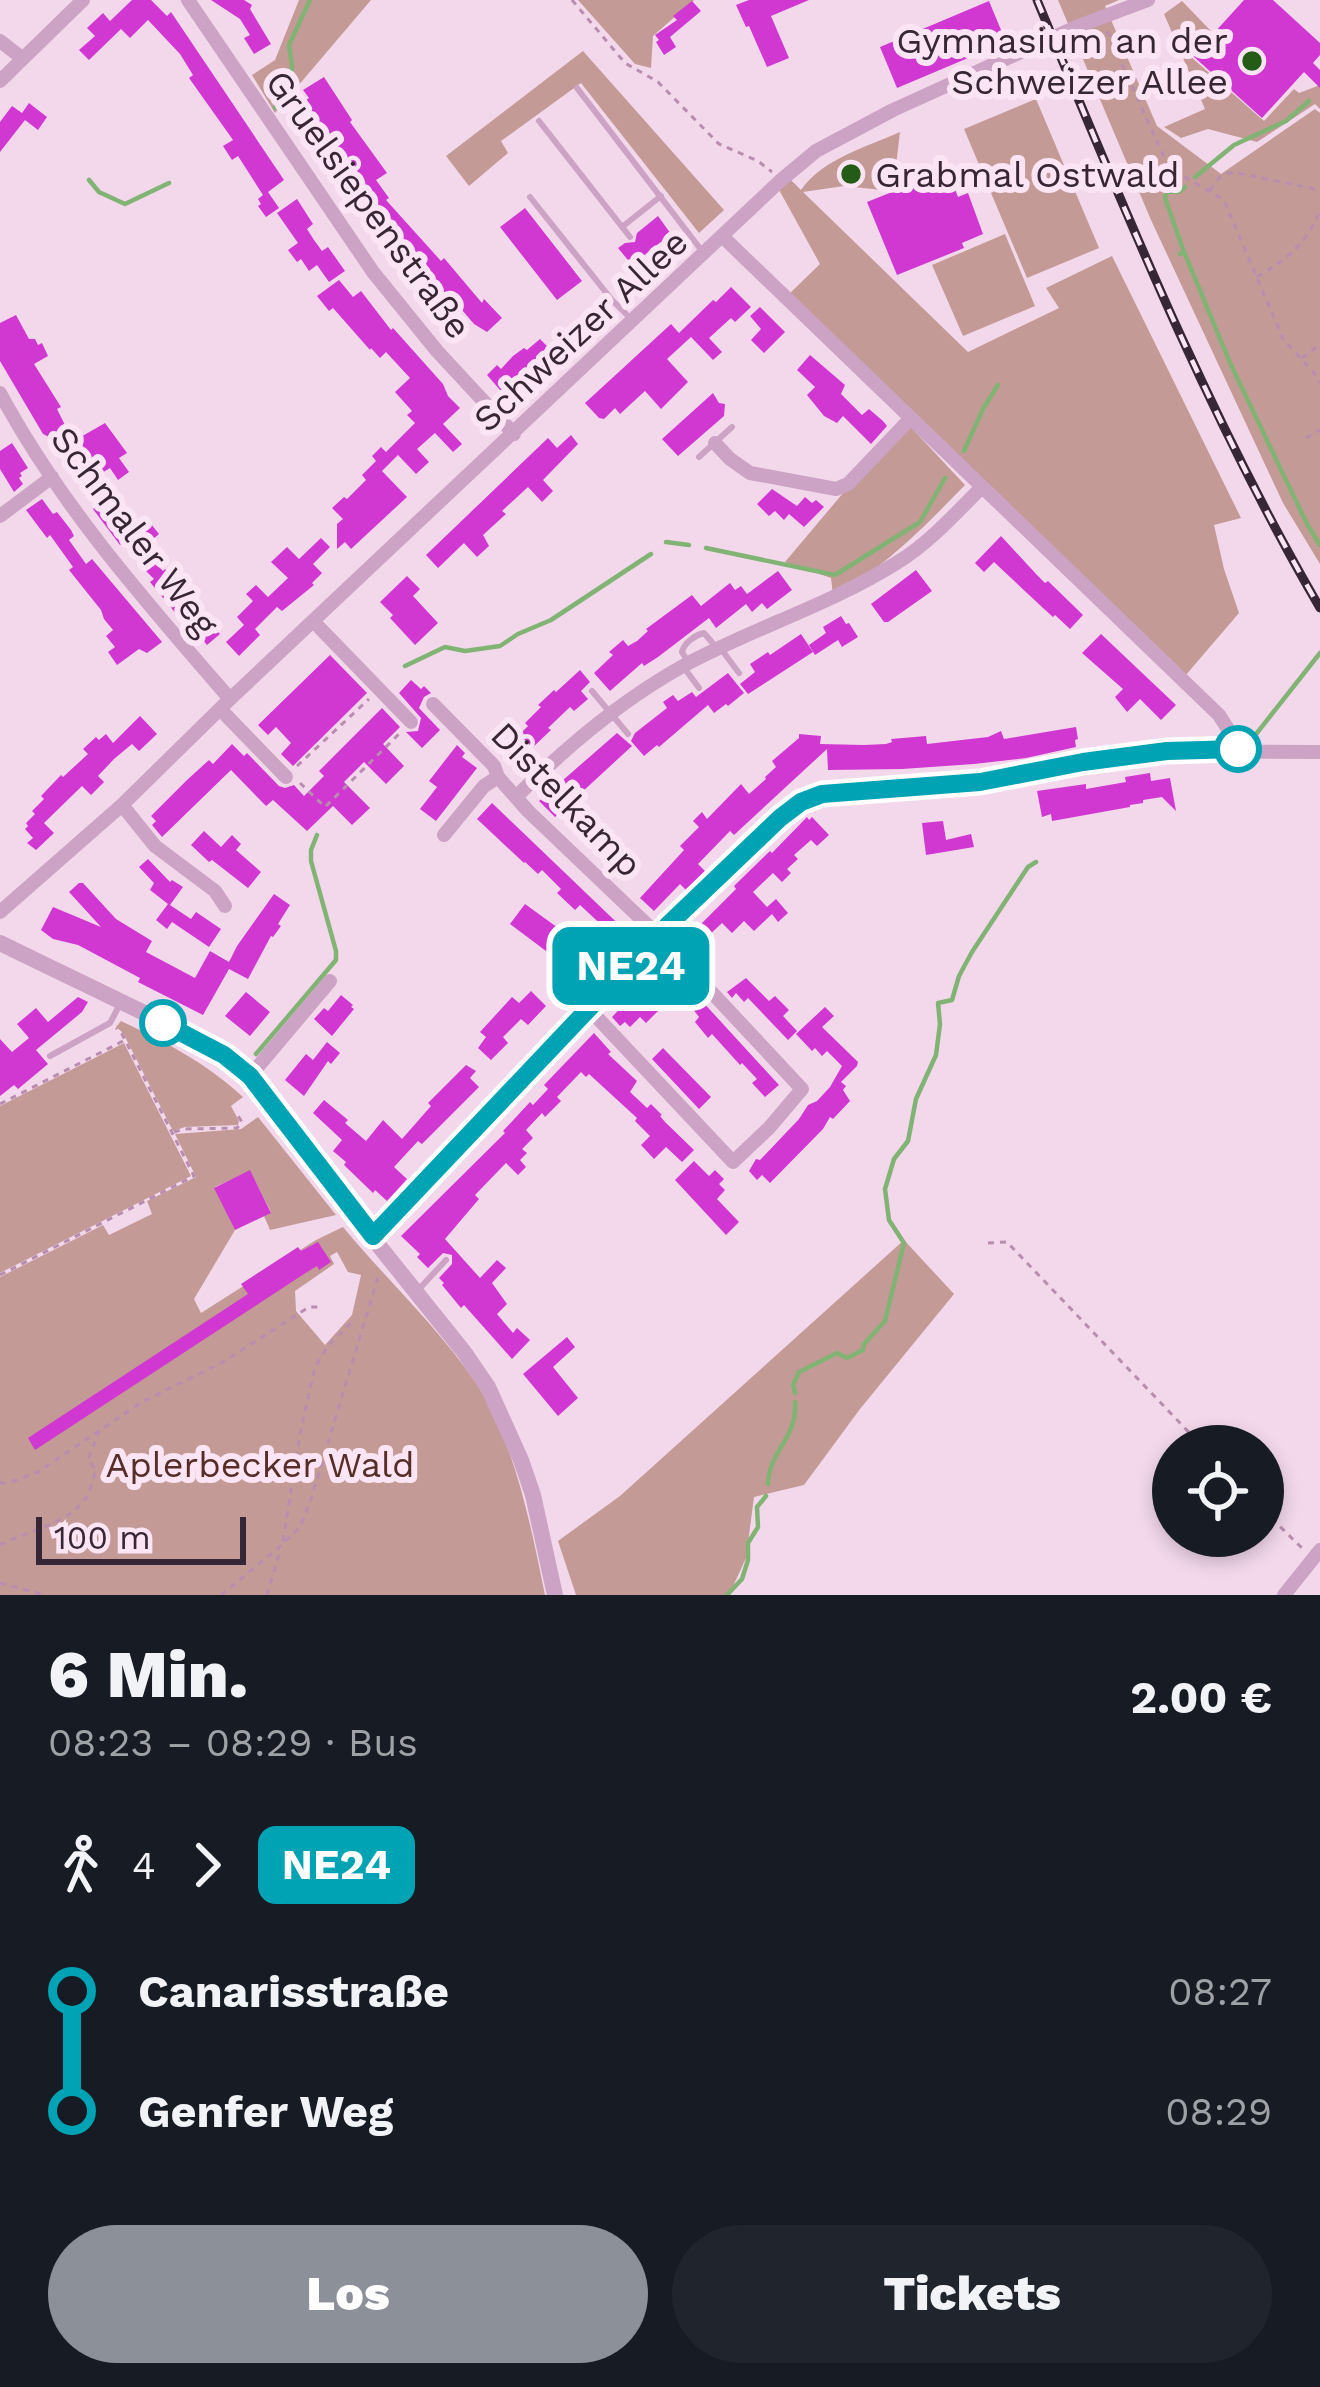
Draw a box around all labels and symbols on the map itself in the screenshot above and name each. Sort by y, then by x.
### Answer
place label: Gymnasium an der Schweizer Allee [896,20,1228,103]
marker: Gymnasium an der Schweizer Allee [1239,48,1265,74]
street label: Gruelsiepenstraße [257,62,480,347]
place label: Grabmal Ostwald [875,154,1180,196]
marker: Grabmal Ostwald [838,161,864,187]
street label: Schweizer Allee [465,221,696,440]
street label: Schmaler Weg [42,419,227,645]
street label: Distelkamp [482,714,650,886]
unlabelled marker [1216,727,1260,771]
line badge: NE24 [547,927,715,1005]
unlabelled marker [141,1001,185,1045]
park label: Aplerbecker Wald [105,1444,415,1486]
scale bar [36,1511,246,1564]

